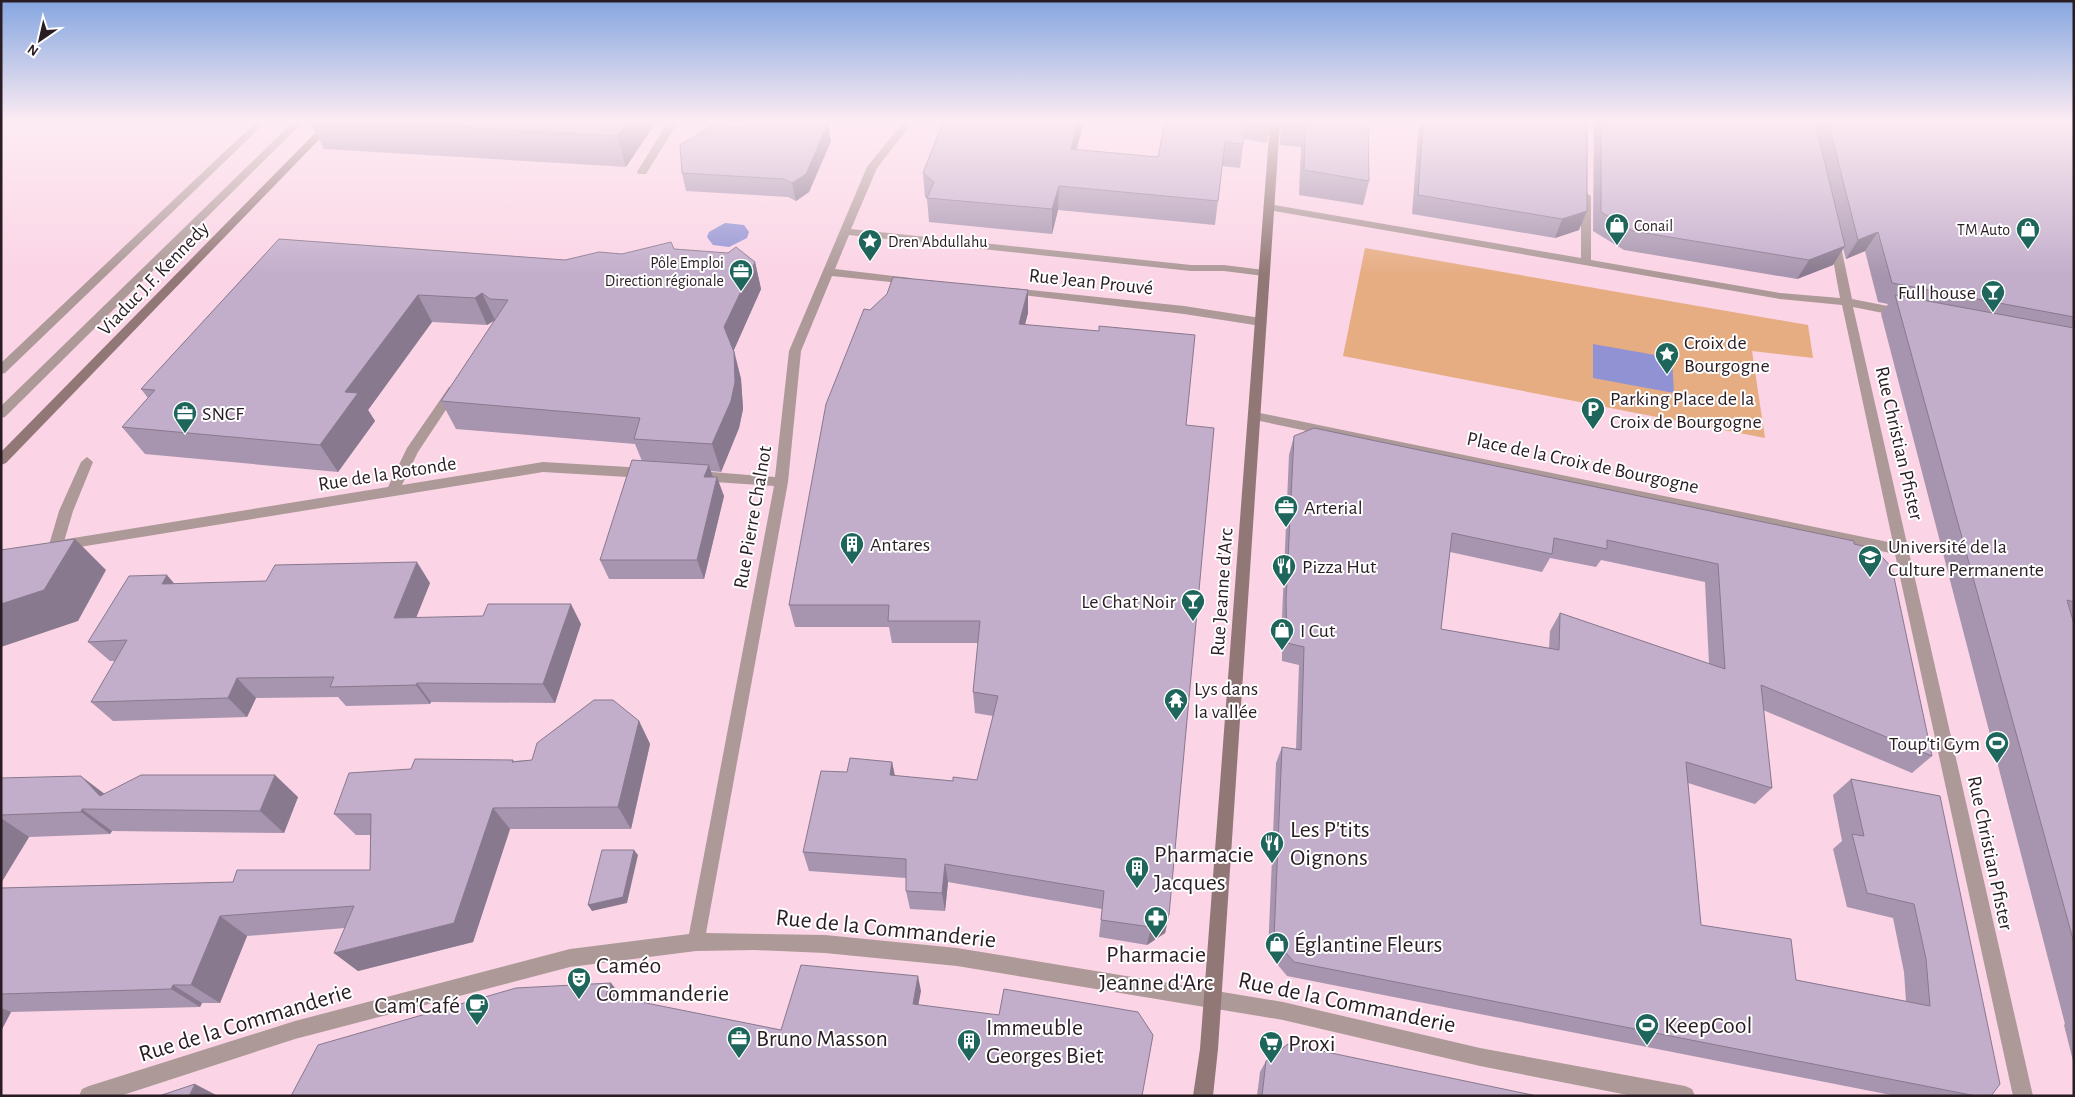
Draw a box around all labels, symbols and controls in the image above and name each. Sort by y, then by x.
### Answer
north arrow [15,15,65,65]
text: N [25,41,41,58]
shop icon: Conail [1604,212,1630,246]
shop icon: TM Auto [2015,216,2041,250]
street label: Viaduc J.F. Kennedy [94,218,213,340]
place label: Conail [1634,218,1673,234]
place label: TM Auto [1957,222,2010,238]
place icon: Dren Abdullahu [857,228,883,262]
place label: Dren Abdullahu [888,234,987,250]
place label: Pôle Emploi Direction régionale [605,255,724,289]
office icon: Pôle Emploi Direction régionale [728,258,754,292]
street label: Rue Jean Prouvé [1028,266,1154,298]
bar icon: Full house [1980,279,2006,313]
place label: Full house [1898,283,1976,303]
place label: Croix de Bourgogne [1684,333,1770,376]
place icon: Croix de Bourgogne [1654,341,1680,375]
street label: Rue Christian Pfister [1872,364,1927,523]
place label: Parking Place de la Croix de Bourgogne [1610,389,1762,432]
parking icon: Parking Place de la Croix de Bourgogne [1580,396,1606,430]
office icon: SNCF [172,400,198,434]
place label: SNCF [202,404,244,424]
street label: Place de la Croix de Bourgogne [1465,429,1701,497]
street label: Rue Pierre Chalnot [731,444,776,590]
street label: Rue de la Rotonde [317,453,458,495]
office icon: Arterial [1273,494,1299,528]
place label: Arterial [1304,498,1363,518]
street label: Rue Jeanne d'Arc [1208,527,1236,657]
building icon: Antares [839,531,865,565]
place label: Antares [870,535,930,555]
place label: Université de la Culture Permanente [1888,537,2044,580]
school or university icon: Université de la Culture Permanente [1857,544,1883,578]
restaurant icon: Pizza Hut [1271,553,1297,587]
place label: Pizza Hut [1302,557,1377,577]
bar icon: Le Chat Noir [1180,588,1206,622]
place label: Le Chat Noir [1081,592,1177,612]
shop icon: I Cut [1269,617,1295,651]
place label: I Cut [1300,621,1336,641]
place label: Lys dans la vallée [1194,679,1258,722]
temple icon: Lys dans la vallée [1163,687,1189,721]
sports icon: Toup'ti Gym [1984,730,2010,764]
place label: Toup'ti Gym [1889,734,1980,754]
street label: Rue Christian Pfister [1964,774,2016,933]
place label: Les P'tits Oignons [1290,818,1370,870]
restaurant icon: Les P'tits Oignons [1259,830,1285,864]
place label: Pharmacie Jacques [1154,843,1254,895]
building icon: Pharmacie Jacques [1124,855,1150,889]
street label: Rue de la Commanderie [774,905,997,953]
pharmacy icon: Pharmacie Jeanne d'Arc [1143,905,1169,939]
shop icon: Églantine Fleurs [1264,931,1290,965]
place label: Églantine Fleurs [1294,931,1442,957]
place label: Pharmacie Jeanne d'Arc [1099,943,1213,995]
place label: Caméo Commanderie [596,954,729,1006]
theatre icon: Caméo Commanderie [566,966,592,1000]
street label: Rue de la Commanderie [1236,968,1458,1038]
street label: Rue de la Commanderie [136,979,355,1067]
cafe icon: Cam'Café [464,992,490,1026]
place label: Cam'Café [374,994,460,1018]
sports icon: KeepCool [1634,1012,1660,1046]
place label: KeepCool [1664,1014,1752,1038]
place label: Immeuble Georges Biet [986,1016,1104,1068]
office icon: Bruno Masson [726,1025,752,1059]
place label: Bruno Masson [756,1027,888,1051]
building icon: Immeuble Georges Biet [956,1028,982,1062]
supermarket icon: Proxi [1258,1030,1284,1064]
place label: Proxi [1288,1032,1336,1056]

